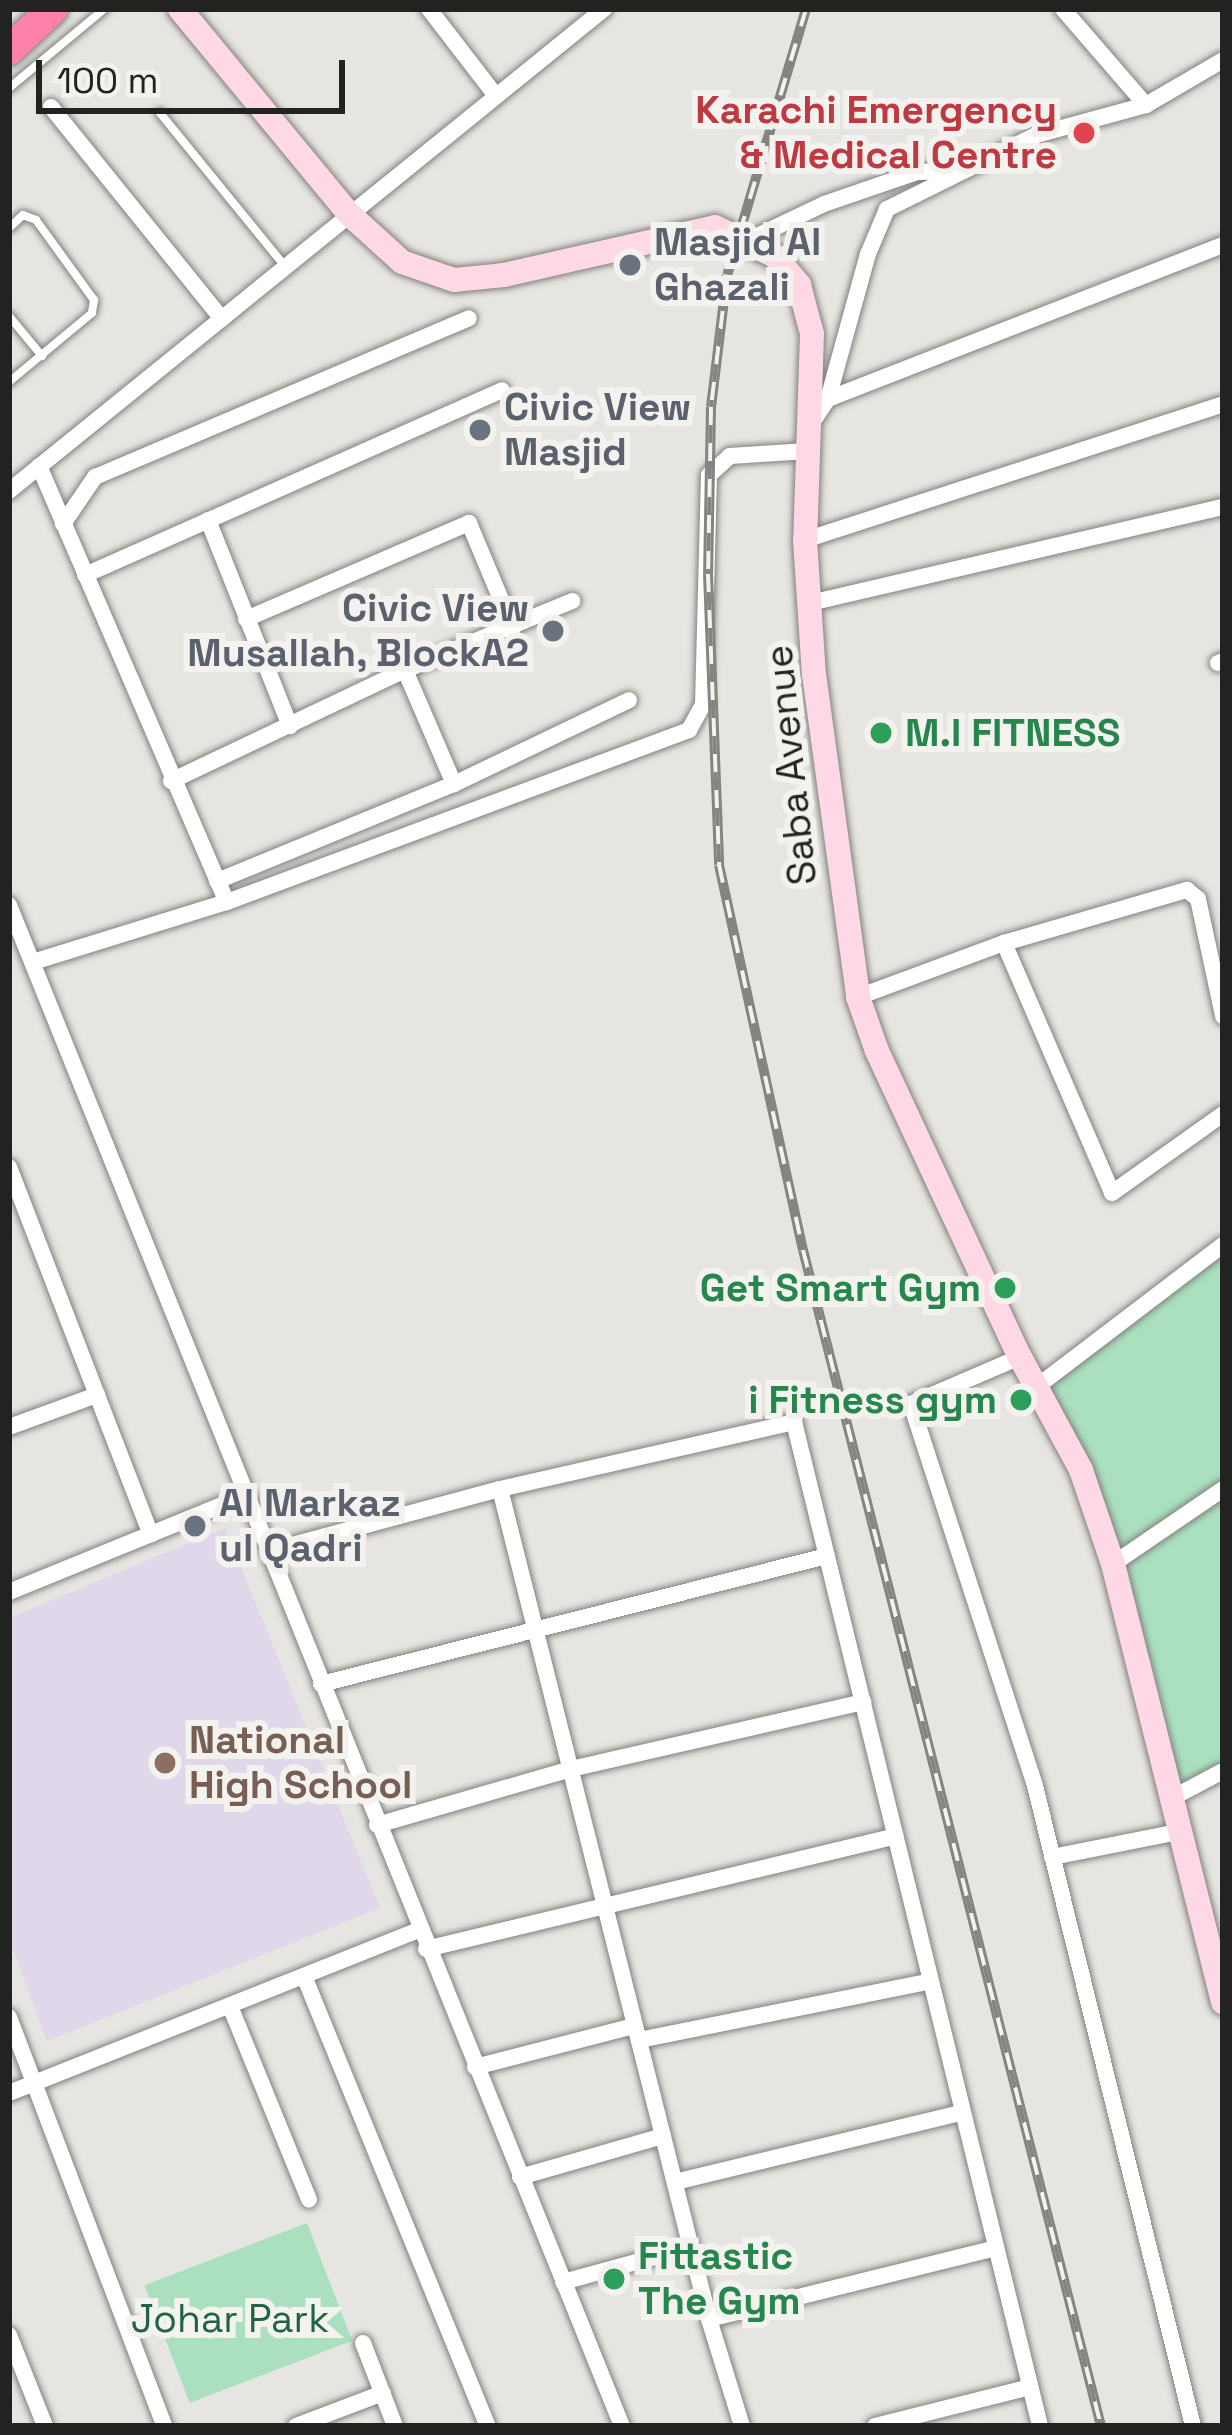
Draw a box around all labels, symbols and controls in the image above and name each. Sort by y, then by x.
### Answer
scale bar [42,36,351,110]
text: 100 m [57,58,158,104]
place label: Karachi Emergency & Medical Centre [695,88,1057,179]
marker: Karachi Emergency & Medical Centre [1068,117,1100,149]
place label: Masjid Al Ghazali [654,220,822,311]
marker: Masjid Al Ghazali [617,252,643,278]
place label: Civic View Masjid [504,385,691,476]
marker: Civic View Masjid [467,417,493,443]
place label: Civic View Musallah, BlockA2 [186,586,529,677]
marker: Civic View Musallah, BlockA2 [540,618,566,644]
street label: Saba Avenue [755,642,827,888]
place label: M.I FITNESS [905,710,1120,756]
marker: M.I FITNESS [868,720,894,746]
place label: Get Smart Gym [700,1265,981,1311]
marker: Get Smart Gym [992,1275,1018,1301]
place label: i Fitness gym [748,1377,997,1423]
marker: i Fitness gym [1008,1387,1034,1413]
place label: Al Markaz ul Qadri [219,1481,401,1572]
marker: Al Markaz ul Qadri [182,1513,208,1539]
place label: National High School [189,1718,412,1809]
marker: National High School [152,1750,178,1776]
place label: Fittastic The Gym [638,2234,801,2325]
marker: Fittastic The Gym [601,2266,627,2292]
park label: Johar Park [131,2296,329,2342]

